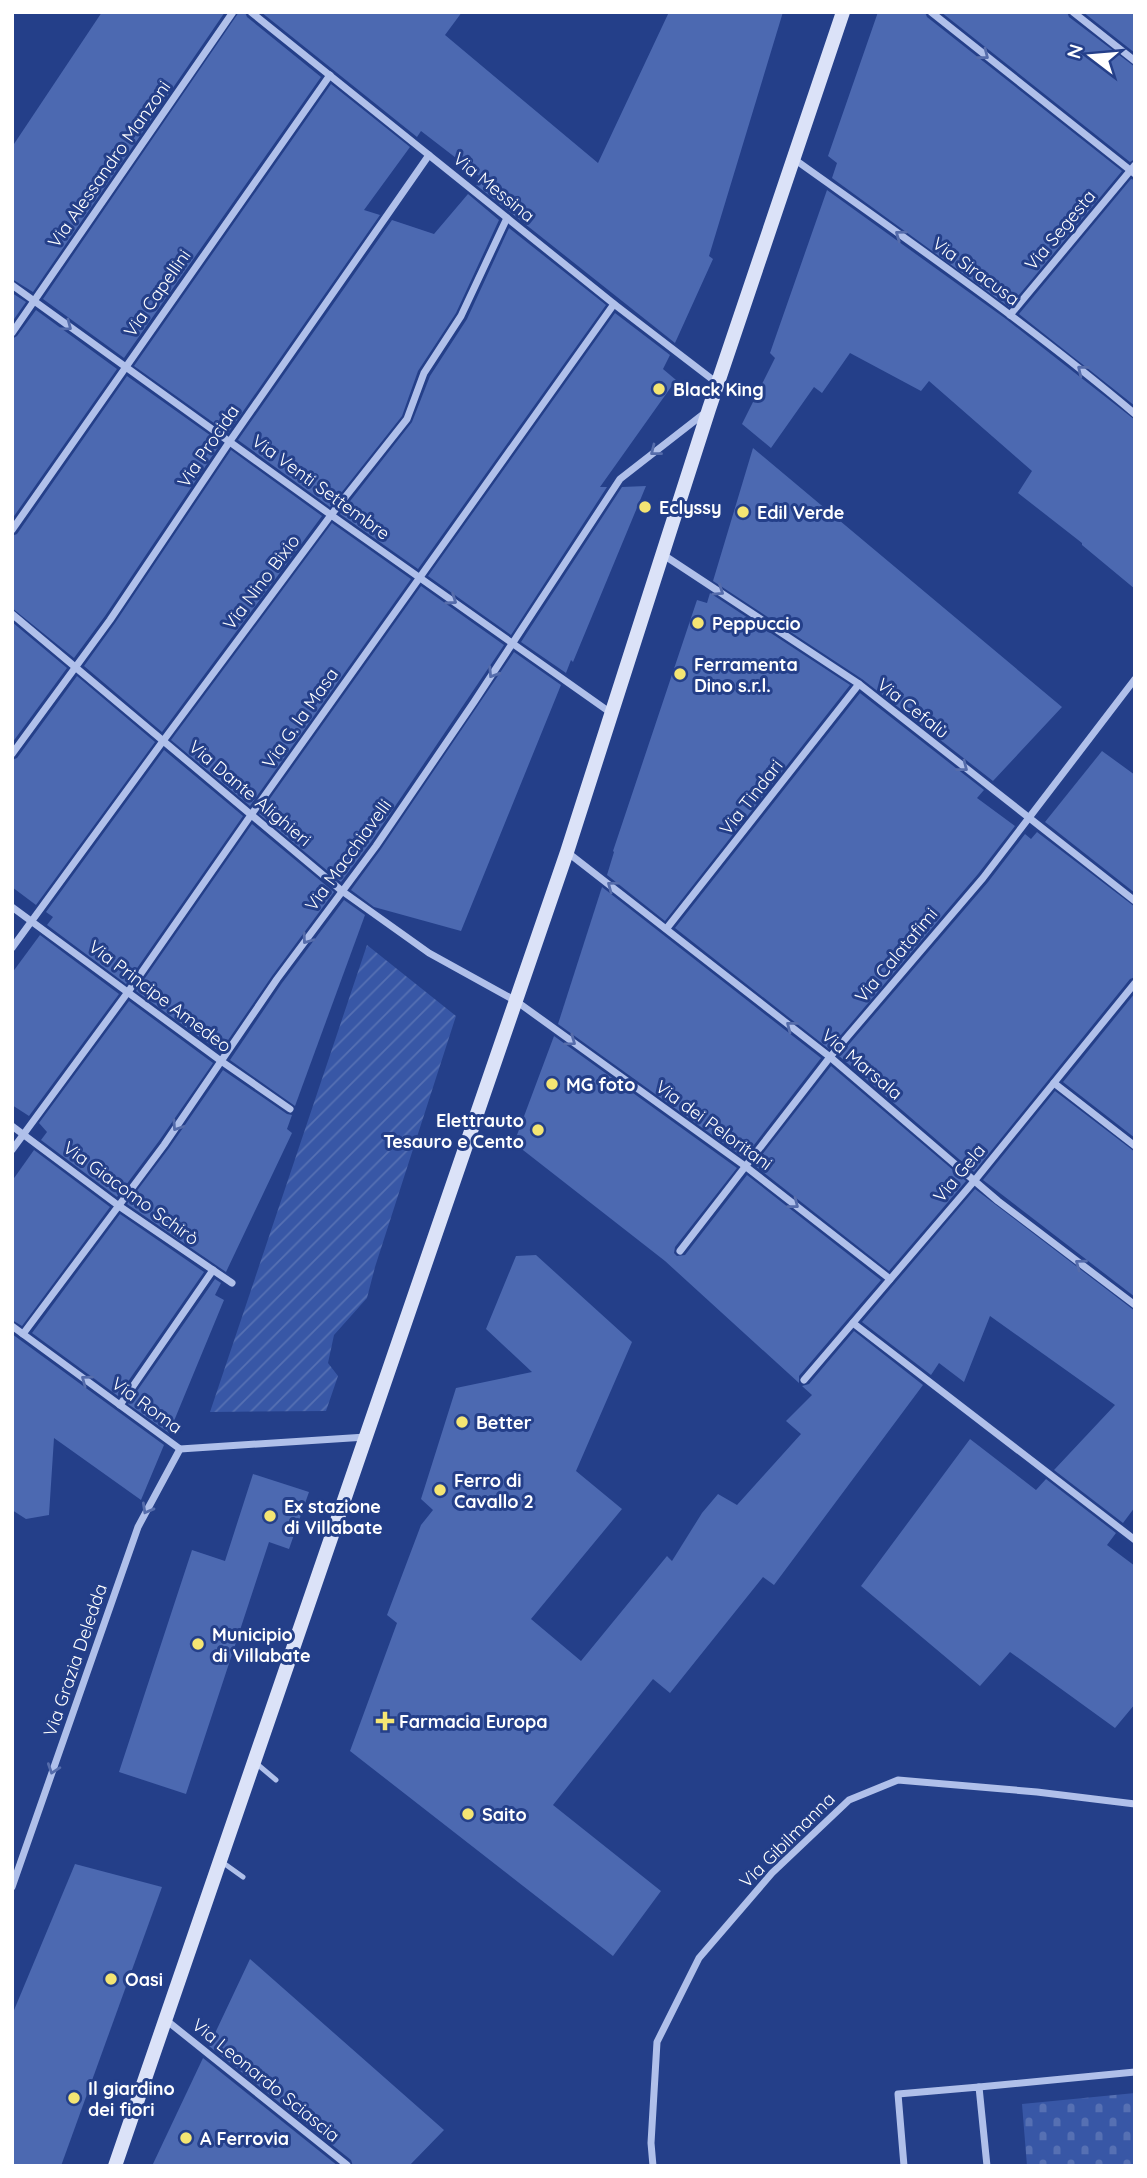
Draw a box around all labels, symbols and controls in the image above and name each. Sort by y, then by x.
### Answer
north arrow [1056,21,1126,91]
text: N [1061,41,1088,61]
one-way arrow [977,46,989,59]
street label: Via Alessandro Manzoni [43,76,175,252]
street label: Via Messina [448,147,540,227]
street label: Via Segesta [1020,185,1100,275]
one-way arrow [895,231,907,243]
street label: Via Siracusa [928,232,1024,310]
street label: Via Capellini [118,245,196,341]
one-way arrow [59,317,72,330]
one-way arrow [1078,366,1091,378]
place label: Black King [673,378,764,401]
marker: Black King [651,381,667,397]
street label: Via Procida [172,400,244,492]
street label: Via Venti Settembre [247,429,395,545]
one-way arrow [651,443,663,456]
place label: Eclyssy [659,496,721,519]
marker: Eclyssy [637,499,653,515]
place label: Edil Verde [757,501,844,524]
marker: Edil Verde [735,504,751,520]
street label: Via Nino Bixio [218,530,304,634]
one-way arrow [711,583,724,596]
one-way arrow [444,592,457,604]
place label: Peppuccio [712,612,801,635]
marker: Peppuccio [690,615,706,631]
place label: Ferramenta Dino s.r.l. [694,653,798,697]
street label: Via G. la Masa [257,663,343,773]
one-way arrow [488,665,501,678]
marker: Ferramenta Dino s.r.l. [672,666,688,682]
street label: Via Cefalù [872,673,954,743]
street label: Via Dante Alighieri [184,735,316,851]
street label: Via Tindari [714,755,788,839]
one-way arrow [955,758,967,771]
street label: Via Macchiavelli [300,795,396,915]
one-way arrow [607,882,620,894]
street label: Via Calatafimi [850,903,942,1007]
one-way arrow [302,931,315,944]
street label: Via Principe Amedeo [84,935,236,1057]
one-way arrow [787,1022,800,1034]
street label: Via Marsala [817,1023,907,1105]
one-way arrow [563,1033,576,1045]
place label: MG foto [566,1073,635,1096]
street label: Via dei Peloritani [651,1075,777,1175]
marker: MG foto [544,1076,560,1092]
place label: Elettrauto Tesauro e Cento [383,1109,524,1153]
one-way arrow [173,1118,185,1131]
marker: Elettrauto Tesauro e Cento [530,1122,546,1138]
street label: Via Giacomo Schirò [58,1136,204,1250]
street label: Via Gela [928,1139,990,1207]
one-way arrow [786,1196,798,1209]
one-way arrow [1076,1259,1088,1272]
street label: Via Roma [107,1372,187,1438]
one-way arrow [81,1376,93,1388]
place label: Better [476,1411,532,1434]
marker: Better [454,1414,470,1430]
place label: Ferro di Cavallo 2 [454,1469,534,1513]
marker: Ferro di Cavallo 2 [432,1482,448,1498]
place label: Ex stazione di Villabate [284,1495,383,1539]
one-way arrow [142,1502,155,1514]
marker: Ex stazione di Villabate [262,1508,278,1524]
street label: Via Grazia Deledda [38,1581,112,1739]
place label: Municipio di Villabate [212,1623,311,1667]
marker: Municipio di Villabate [190,1636,206,1652]
place label: Farmacia Europa [399,1710,548,1733]
marker: Farmacia Europa [377,1713,393,1729]
one-way arrow [47,1762,61,1774]
street label: Via Gibilmanna [734,1787,840,1893]
place label: Saito [482,1803,527,1826]
marker: Saito [460,1806,476,1822]
place label: Oasi [125,1968,163,1991]
marker: Oasi [103,1971,119,1987]
street label: Via Leonardo Sciascia [187,2013,345,2147]
place label: Il giardino dei fiori [88,2077,175,2121]
marker: Il giardino dei fiori [66,2090,82,2106]
place label: A Ferrovia [200,2127,289,2150]
marker: A Ferrovia [178,2130,194,2146]

